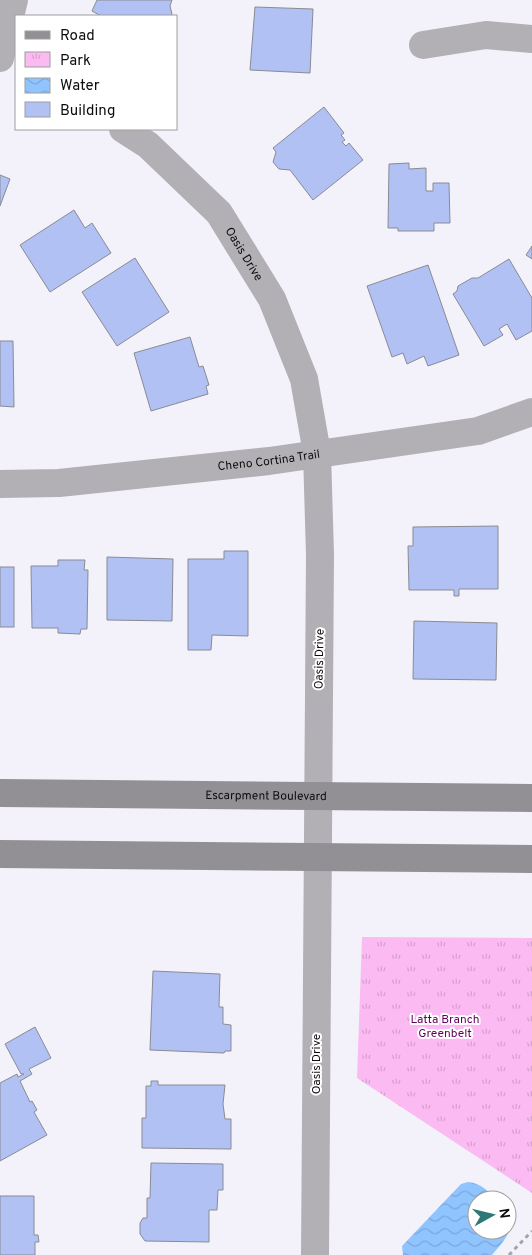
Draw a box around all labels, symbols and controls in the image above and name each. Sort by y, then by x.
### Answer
legend [15,15,178,130]
text: Road [60,27,95,46]
text: Park [60,52,91,71]
text: Water [60,77,100,96]
text: Building [60,102,115,121]
street label: Oasis Drive [221,224,266,284]
street label: Cheno Cortina Trail [217,447,321,475]
street label: Oasis Drive [311,629,329,689]
street label: Escarpment Boulevard [205,788,327,805]
park label: Latta Branch Greenbelt [410,1012,480,1042]
street label: Oasis Drive [309,1034,325,1094]
north arrow [467,1190,517,1240]
text: N [494,1207,513,1220]

